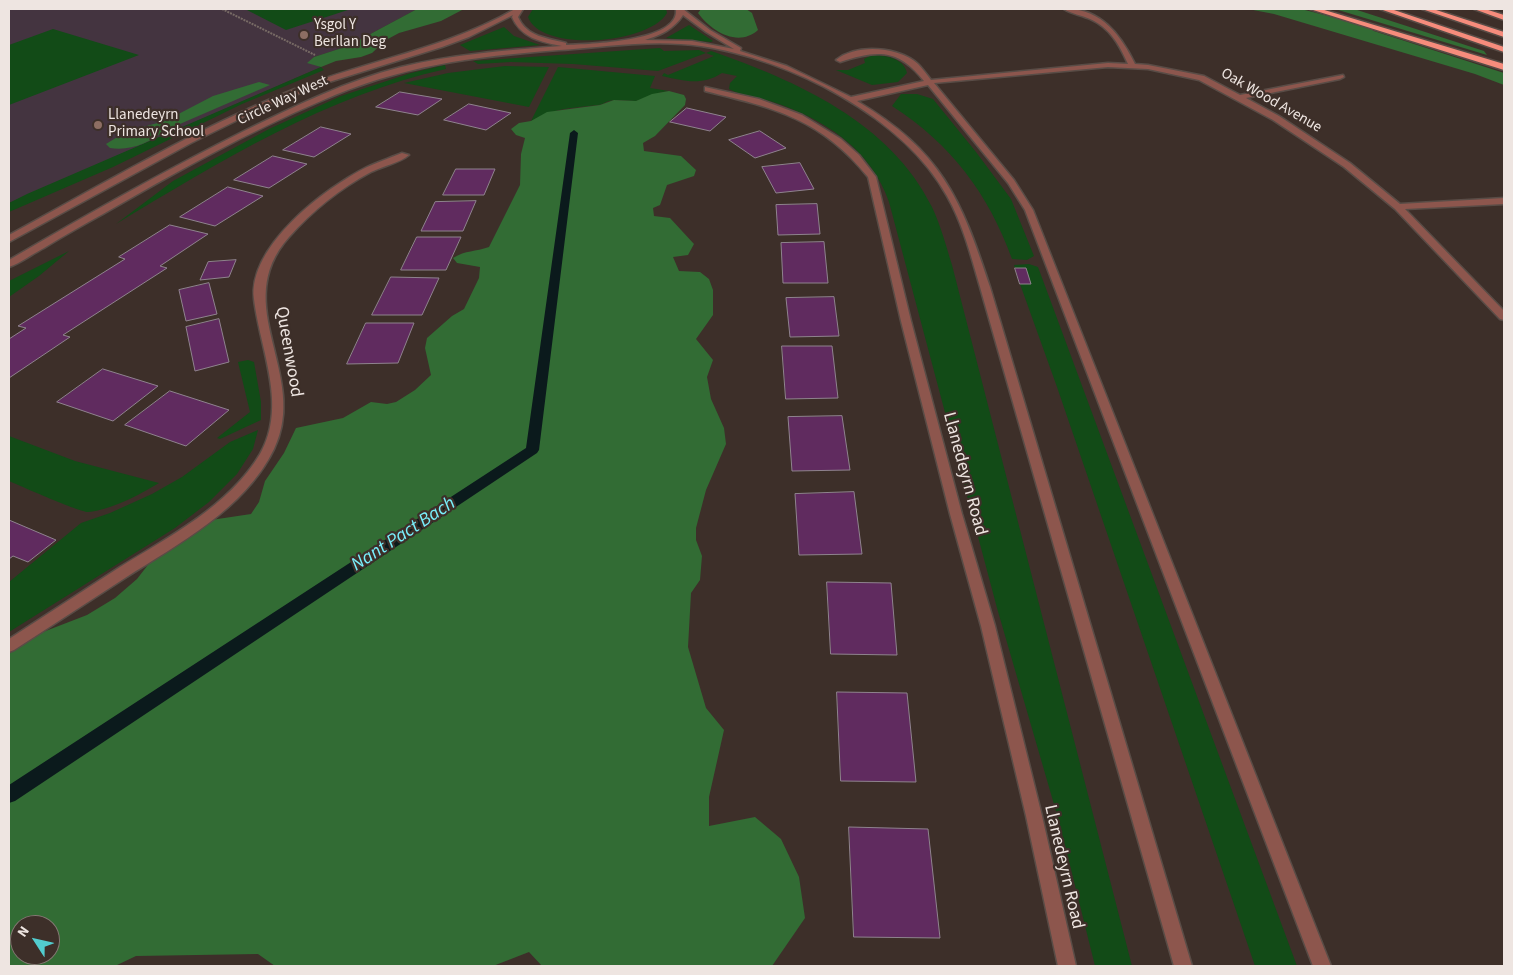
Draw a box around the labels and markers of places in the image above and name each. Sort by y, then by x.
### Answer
place label: Ysgol Y Berllan Deg [314,17,386,52]
marker: Ysgol Y Berllan Deg [298,29,310,41]
place label: Llanedeyrn Primary School [108,107,204,142]
marker: Llanedeyrn Primary School [92,119,104,131]

